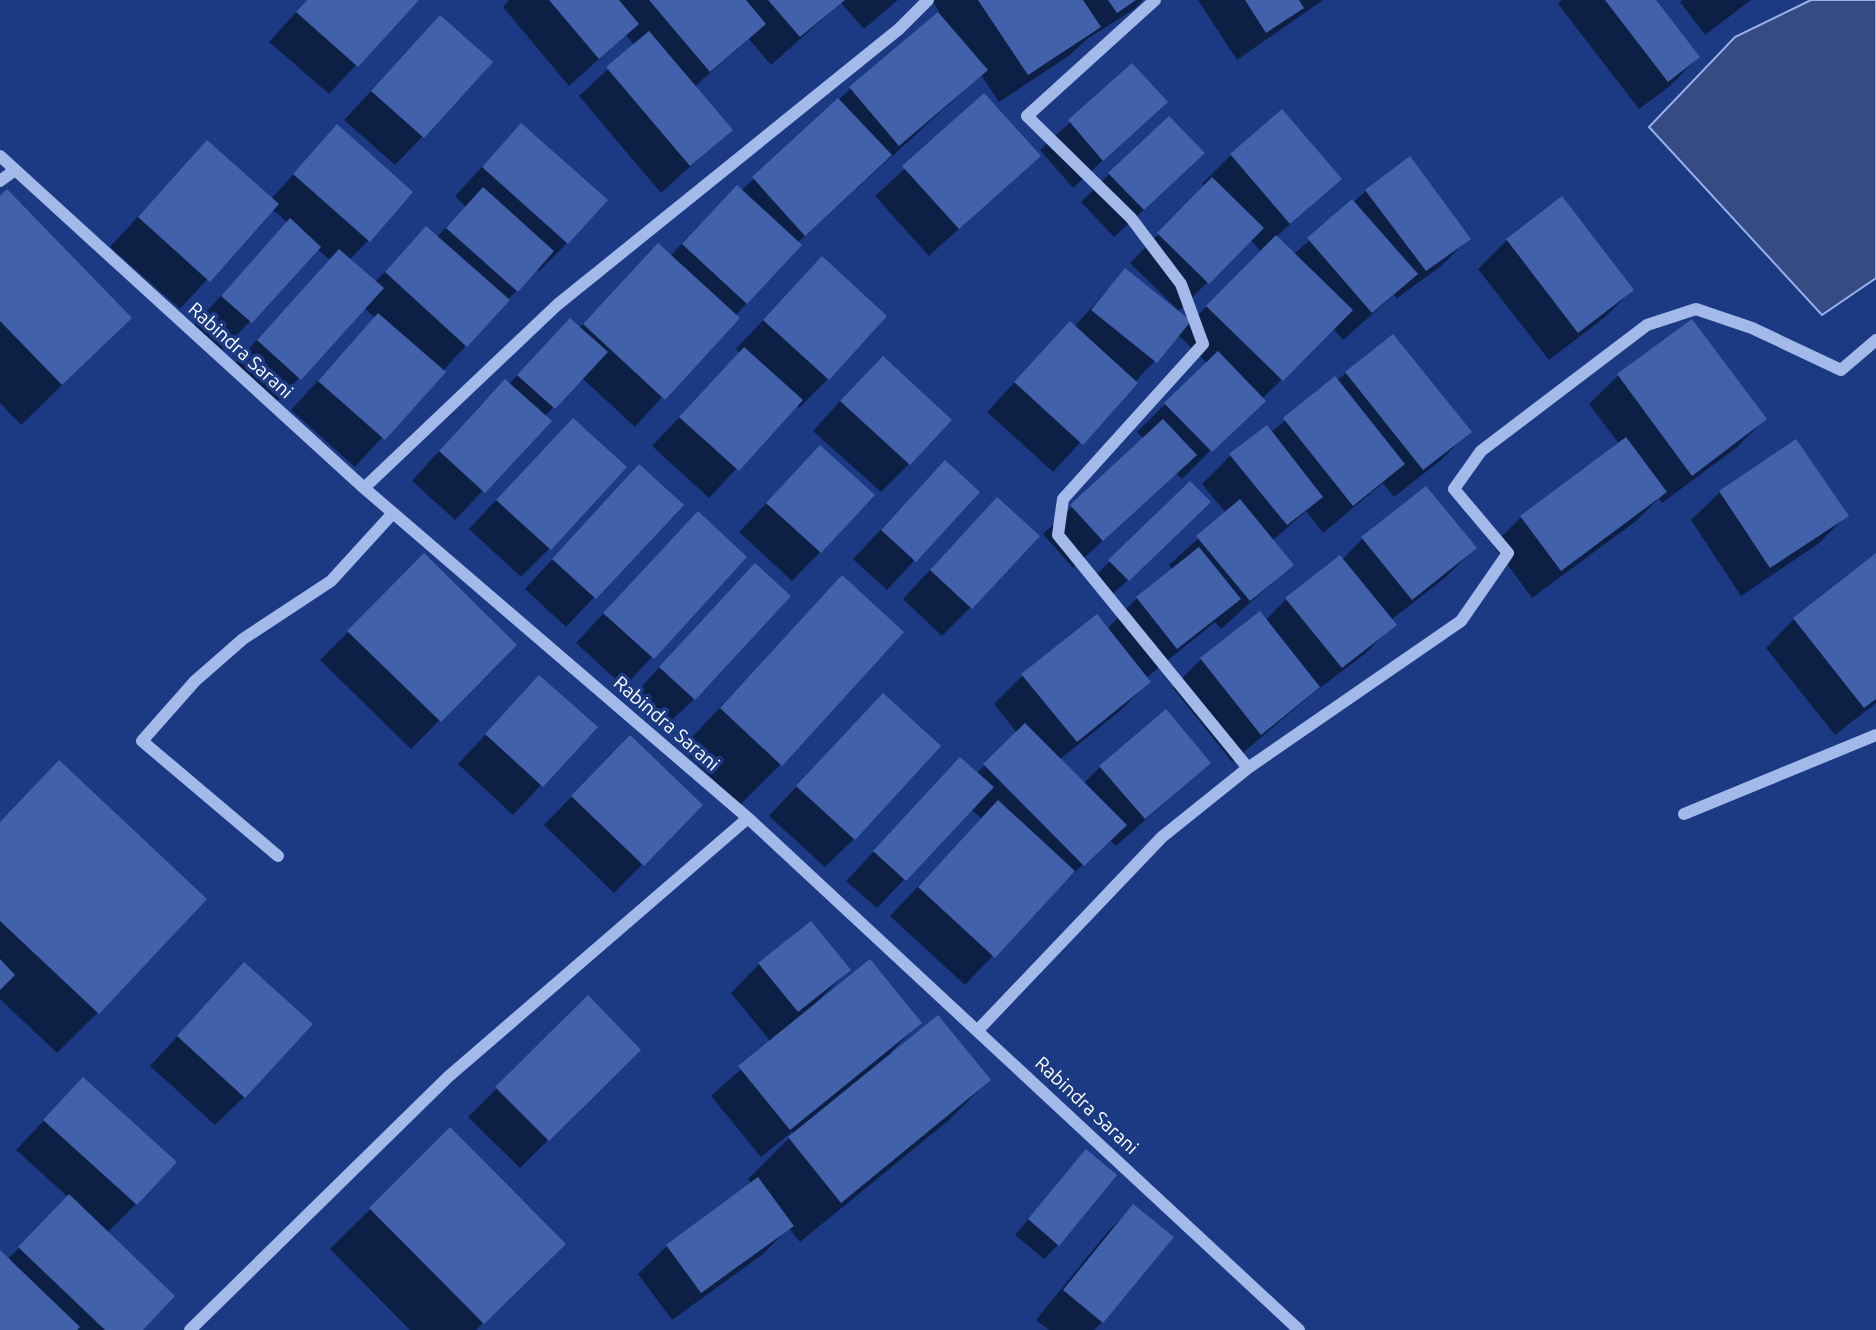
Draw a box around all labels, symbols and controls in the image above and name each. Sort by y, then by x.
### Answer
street label: Rabindra Sarani [184,297,298,403]
street label: Rabindra Sarani [610,671,724,775]
street label: Rabindra Sarani [1031,1052,1143,1158]

